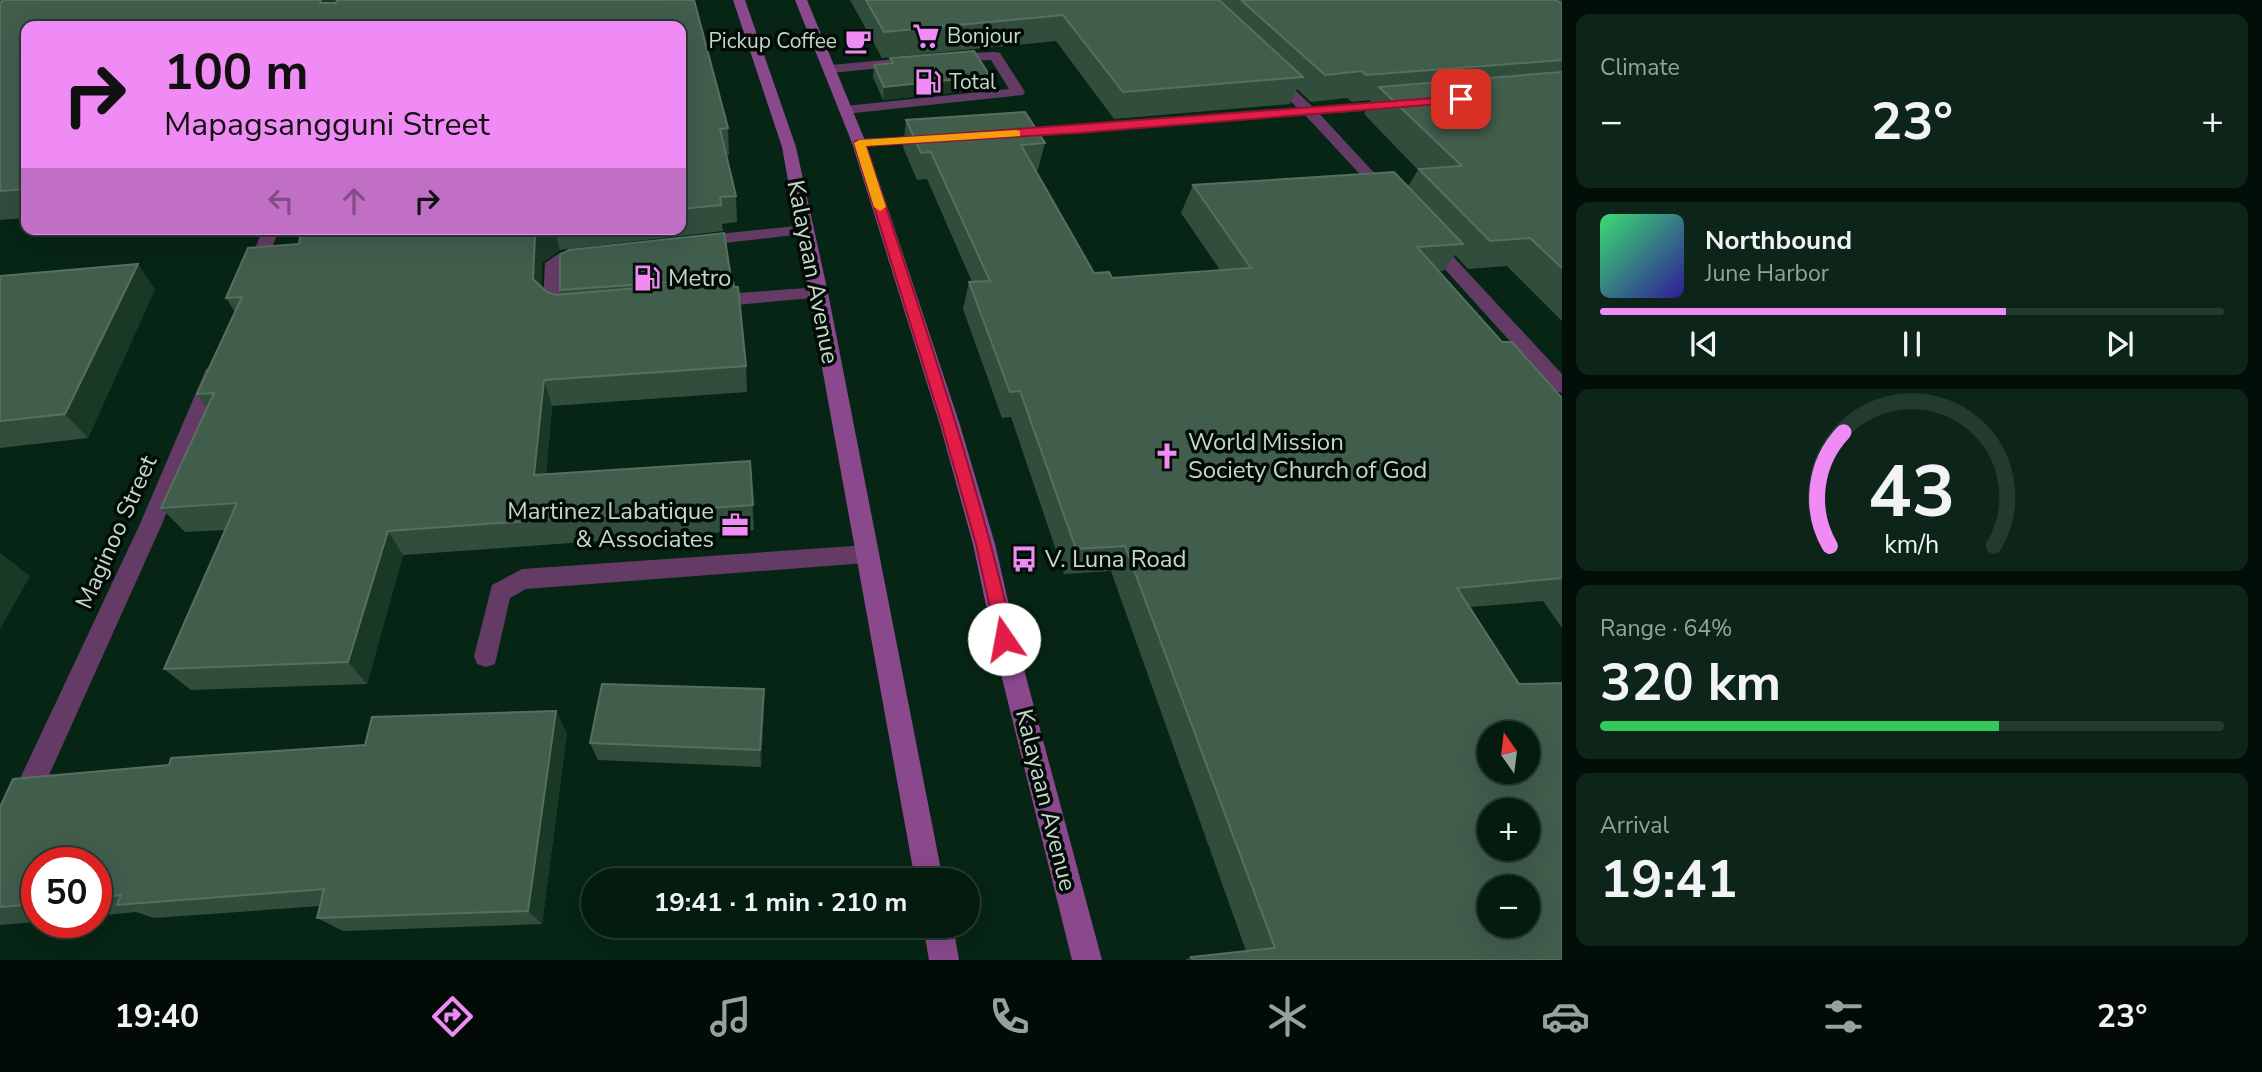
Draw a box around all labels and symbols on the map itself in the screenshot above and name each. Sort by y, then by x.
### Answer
supermarket icon: Bonjour [911,21,941,51]
place label: Bonjour [947,22,1021,50]
cafe icon: Pickup Coffee [843,26,873,56]
place label: Pickup Coffee [709,27,837,55]
fuel station icon: Total [913,67,943,97]
place label: Total [949,68,997,96]
pin [1431,69,1491,129]
street label: Kalayaan Avenue [780,177,846,367]
place label: Metro [668,262,731,294]
fuel station icon: Metro [632,263,662,293]
place label: World Mission Society Church of God [1188,426,1427,486]
church icon: World Mission Society Church of God [1152,441,1182,471]
street label: Maginoo Street [68,450,164,614]
place label: Martinez Labatique & Associates [507,495,714,555]
office icon: Martinez Labatique & Associates [720,510,750,540]
place label: V. Luna Road [1044,543,1187,575]
bus stop icon: V. Luna Road [1009,544,1039,574]
position arrow [967,602,1041,676]
street label: Kalayaan Avenue [1008,706,1084,894]
north arrow [1477,721,1540,784]
speed limit sign: 50 [21,847,112,938]

